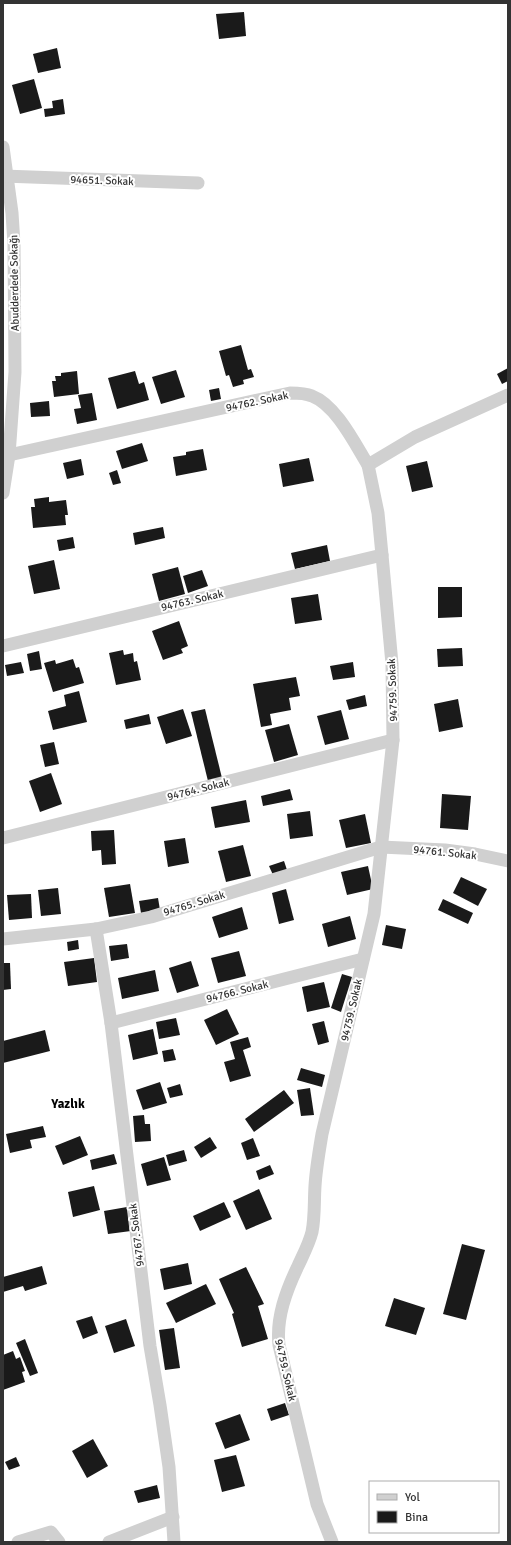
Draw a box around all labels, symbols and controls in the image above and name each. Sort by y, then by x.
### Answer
street label: 94651. Sokak [70,173,134,188]
street label: Abudderdede Sokağı [7,235,22,331]
street label: 94762. Sokak [225,388,290,414]
street label: 94763. Sokak [160,587,225,614]
street label: 94759. Sokak [385,658,400,722]
street label: 94764. Sokak [166,775,231,803]
street label: 94761. Sokak [413,843,478,862]
street label: 94765. Sokak [162,888,227,919]
street label: 94766. Sokak [205,977,270,1005]
street label: 94759. Sokak [338,977,365,1042]
district label: Yazlık [50,1096,85,1112]
street label: 94767. Sokak [126,1202,147,1267]
street label: 94759. Sokak [272,1338,299,1403]
legend [369,1481,499,1533]
text: Yol [405,1490,421,1505]
text: Bina [405,1510,428,1525]

